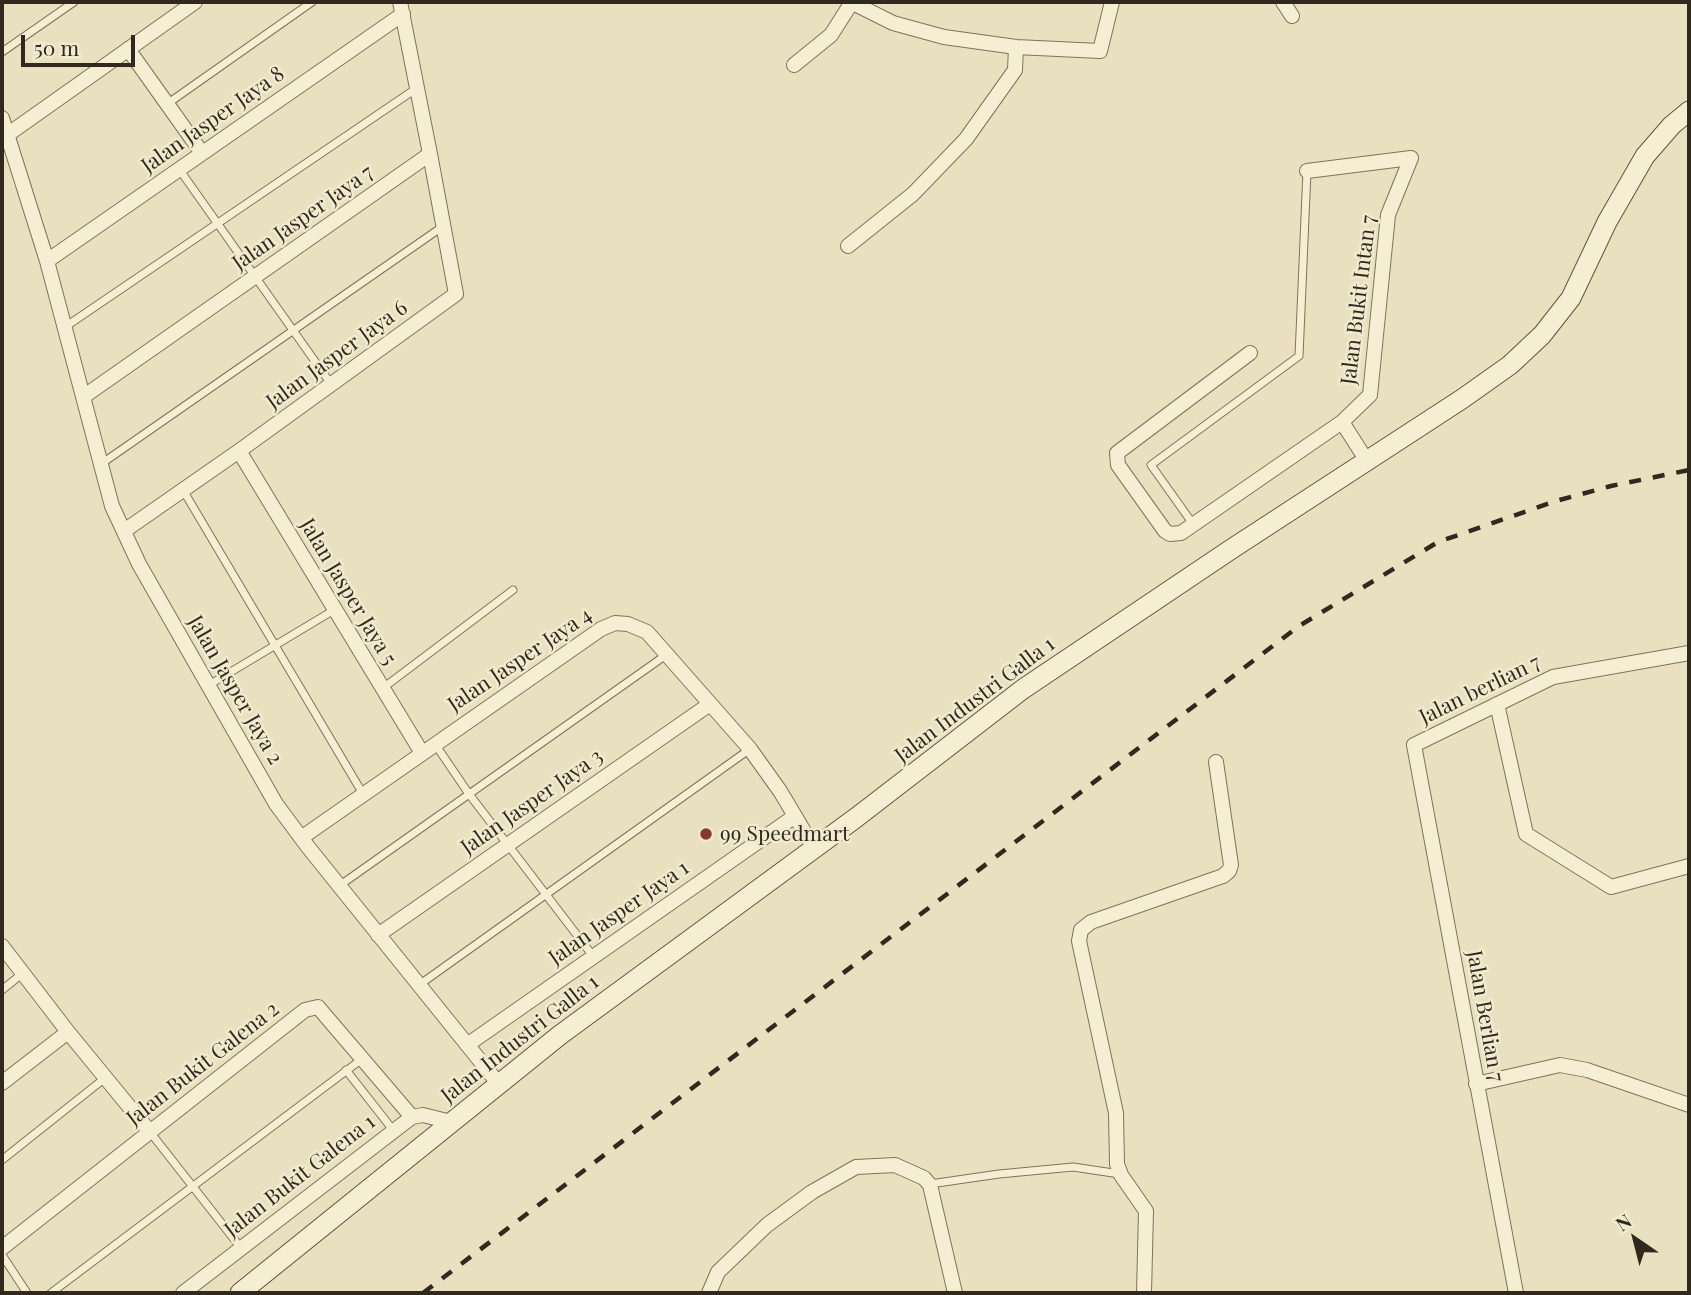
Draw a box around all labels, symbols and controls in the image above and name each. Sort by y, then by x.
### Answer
scale bar [24,21,138,65]
text: 50 m [34,33,79,61]
street label: Jalan Jasper Jaya 8 [137,61,289,179]
street label: Jalan Jasper Jaya 7 [228,160,378,276]
street label: Jalan Bukit Intan 7 [1336,214,1382,386]
street label: Jalan Jasper Jaya 6 [261,295,413,415]
street label: Jalan Jasper Jaya 5 [294,514,402,670]
street label: Jalan Jasper Jaya 4 [443,603,597,717]
street label: Jalan Jasper Jaya 2 [182,611,288,769]
street label: Jalan Industri Galla 1 [890,632,1060,768]
street label: Jalan berlian 7 [1415,650,1545,730]
street label: Jalan Jasper Jaya 3 [456,744,608,860]
place label: 99 Speedmart [720,821,849,847]
marker: 99 Speedmart [698,826,714,842]
street label: Jalan Jasper Jaya 1 [544,855,694,971]
street label: Jalan Berlian 7 [1461,949,1509,1083]
street label: Jalan Industri Galla 1 [436,970,604,1108]
street label: Jalan Bukit Galena 2 [122,997,284,1131]
street label: Jalan Bukit Galena 1 [220,1109,380,1243]
north arrow [1600,1204,1670,1274]
text: N [1610,1207,1636,1236]

